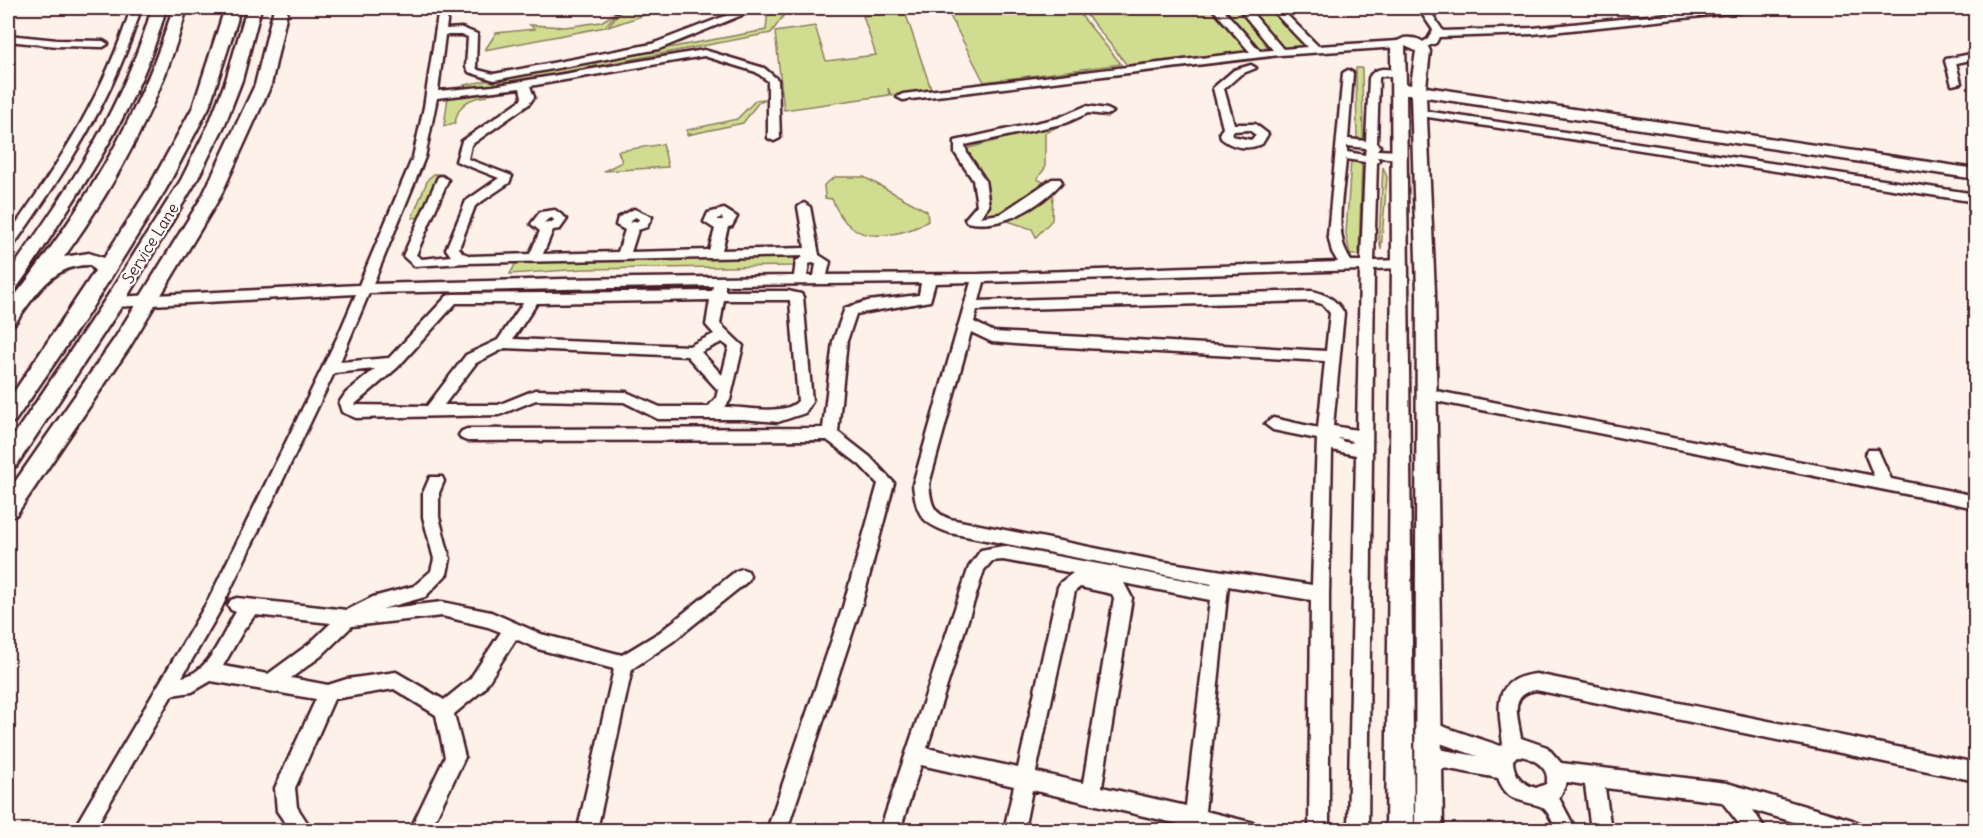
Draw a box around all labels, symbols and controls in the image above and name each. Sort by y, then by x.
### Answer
street label: Service Lane [117,199,183,287]

